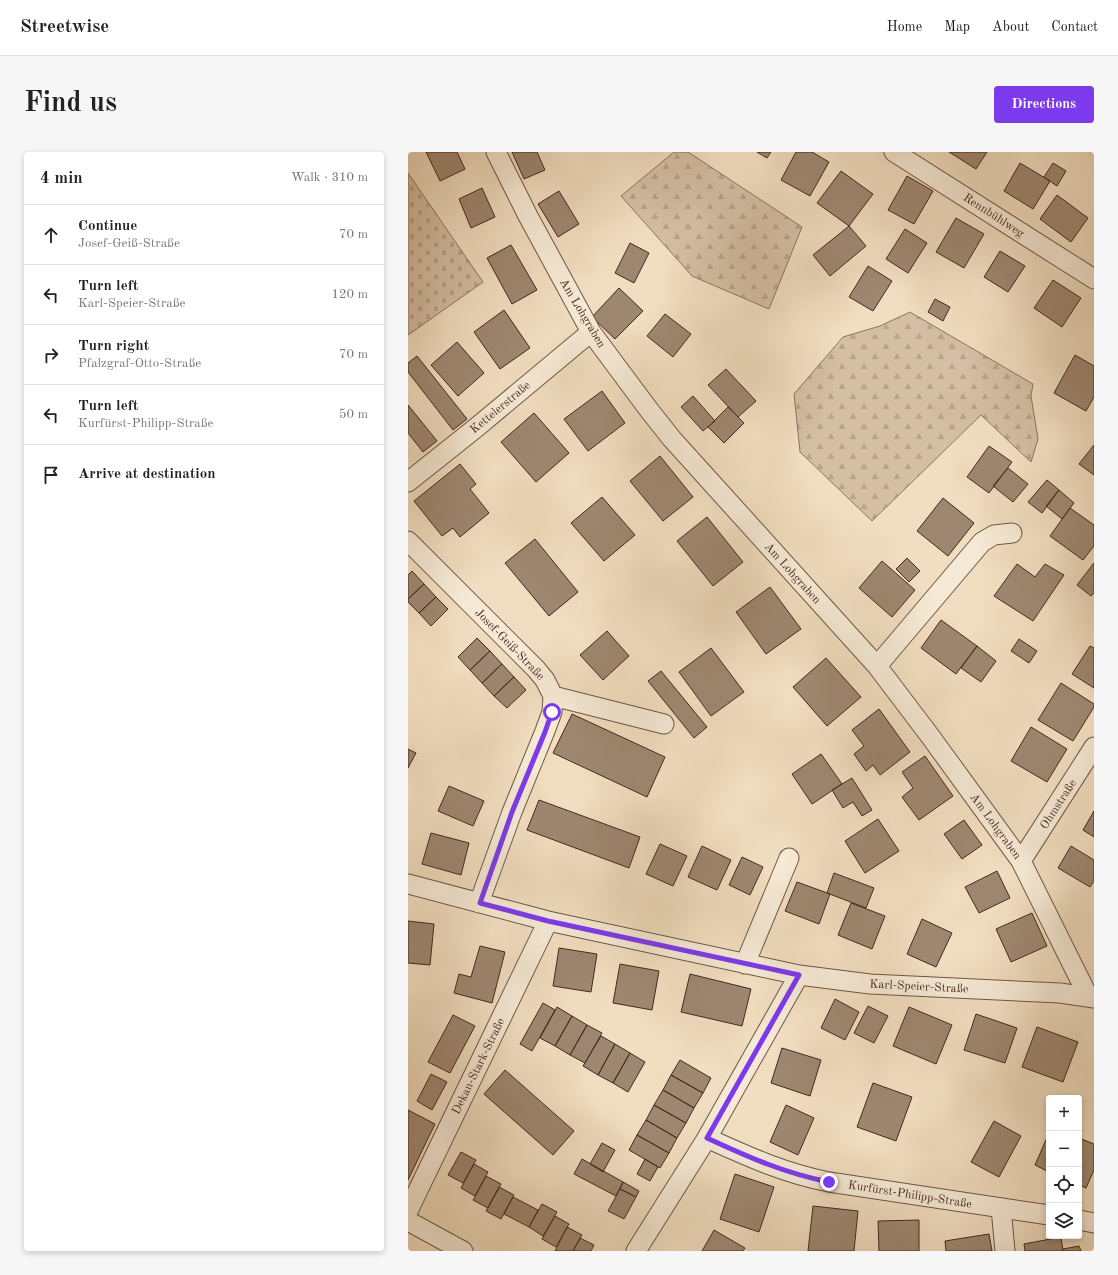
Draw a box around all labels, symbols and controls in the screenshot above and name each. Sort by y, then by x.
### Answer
text: Streetwise [20,18,109,37]
text: Home [887,20,922,34]
text: Map [944,20,970,34]
text: About [992,20,1029,34]
text: Contact [1051,20,1098,34]
button: Directions [994,86,1094,123]
text: Find us [24,90,117,118]
text: 4 min [40,170,83,187]
text: Walk · 310 m [291,171,368,184]
street label: Rennbühlweg [961,192,1027,240]
text: Continue [78,219,137,234]
icon: ahead [40,224,62,246]
text: 70 m [339,228,368,241]
text: Josef-Geiß-Straße [78,237,180,250]
street label: Am Lohgraben [557,277,608,350]
text: Turn left [78,279,138,294]
icon: left [40,284,62,306]
text: 120 m [331,288,368,301]
text: Karl-Speier-Straße [78,297,185,310]
text: Turn right [78,339,149,354]
icon: right [40,344,62,366]
text: 70 m [339,348,368,361]
text: Pfalzgraf-Otto-Straße [78,357,201,370]
street label: Kettelerstraße [468,379,533,436]
text: Turn left [78,399,138,414]
icon: left [40,404,62,426]
text: 50 m [339,408,368,421]
text: Kurfürst-Philipp-Straße [78,417,214,430]
icon: arrive [40,464,62,486]
text: Arrive at destination [78,467,216,482]
street label: Am Lohgraben [762,541,823,607]
street label: Josef-Geiß-Straße [472,607,547,683]
route start [543,703,561,721]
street label: Ohmstraße [1038,777,1080,832]
street label: Am Lohgraben [967,791,1023,862]
street label: Karl-Speier-Straße [869,978,969,996]
street label: Dekan-Stark-Straße [450,1016,508,1116]
map controls [1046,1095,1082,1239]
button: + [1046,1095,1082,1131]
button: − [1046,1131,1082,1167]
button: locate [1046,1167,1082,1203]
route end [820,1173,838,1191]
street label: Kurfürst-Philipp-Straße [847,1179,973,1211]
button: layers [1046,1203,1082,1239]

